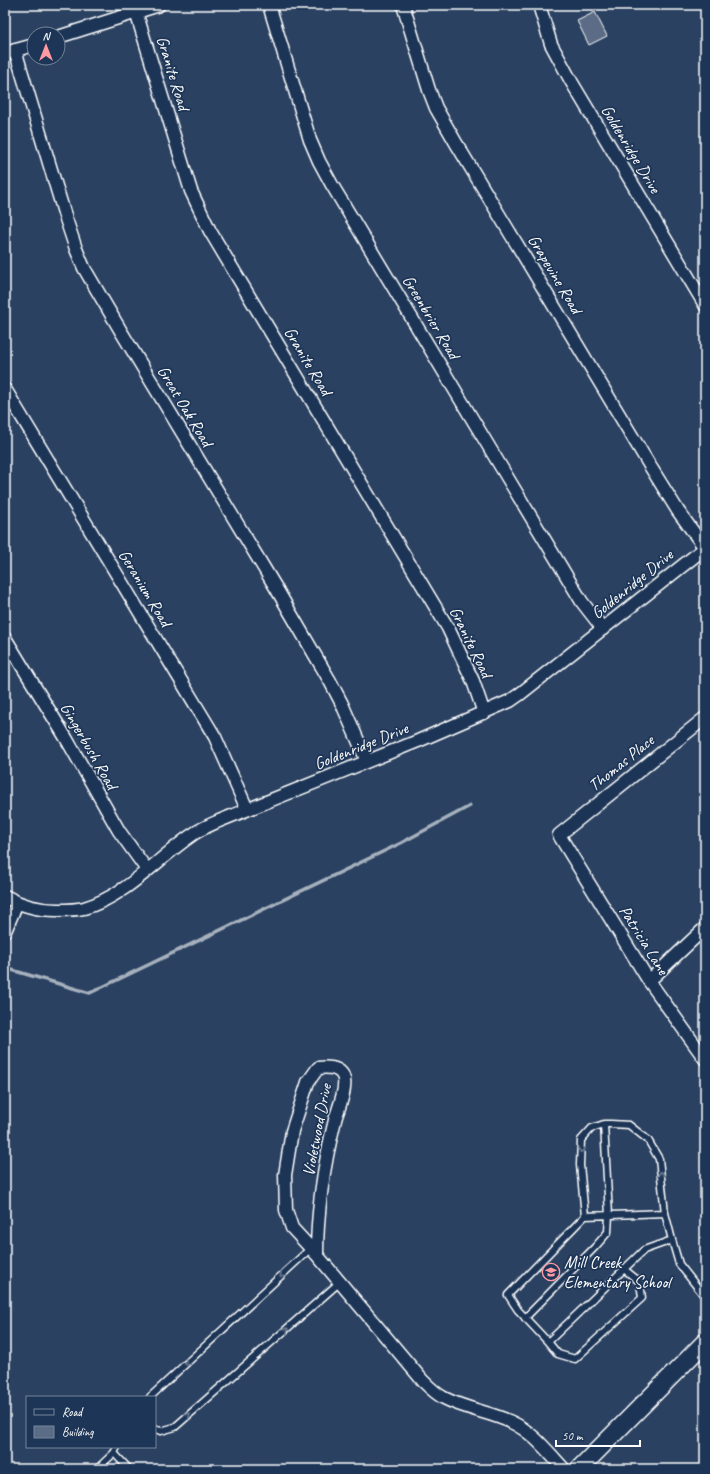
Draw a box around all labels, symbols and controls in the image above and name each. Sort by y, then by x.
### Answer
north arrow [26,26,66,66]
text: N [43,29,52,43]
street label: Granite Road [152,33,195,115]
street label: Goldenridge Drive [596,101,666,198]
street label: Grapevine Road [523,231,588,320]
street label: Greenbrier Road [398,271,465,365]
street label: Granite Road [279,323,338,401]
street label: Great Oak Road [153,362,219,452]
street label: Goldenridge Drive [587,544,678,623]
street label: Geranium Road [114,546,177,632]
street label: Granite Road [445,603,498,683]
street label: Gingerbush Road [56,699,123,795]
street label: Goldenridge Drive [311,717,412,774]
street label: Thomas Place [584,729,659,796]
street label: Patricia Lane [614,901,674,980]
street label: Violetwood Drive [298,1081,336,1178]
one-way arrow [576,1147,585,1153]
one-way arrow [656,1171,665,1177]
place label: Mill Creek Elementary School [564,1252,673,1293]
school or university icon: Mill Creek Elementary School [541,1262,561,1282]
one-way arrow [279,1270,287,1277]
one-way arrow [282,1327,289,1334]
one-way arrow [184,1358,192,1366]
legend [26,1396,156,1448]
text: Road [62,1404,84,1420]
one-way arrow [184,1413,191,1420]
scale bar [556,1422,640,1448]
text: Building [62,1424,94,1440]
text: 50 m [562,1428,584,1444]

